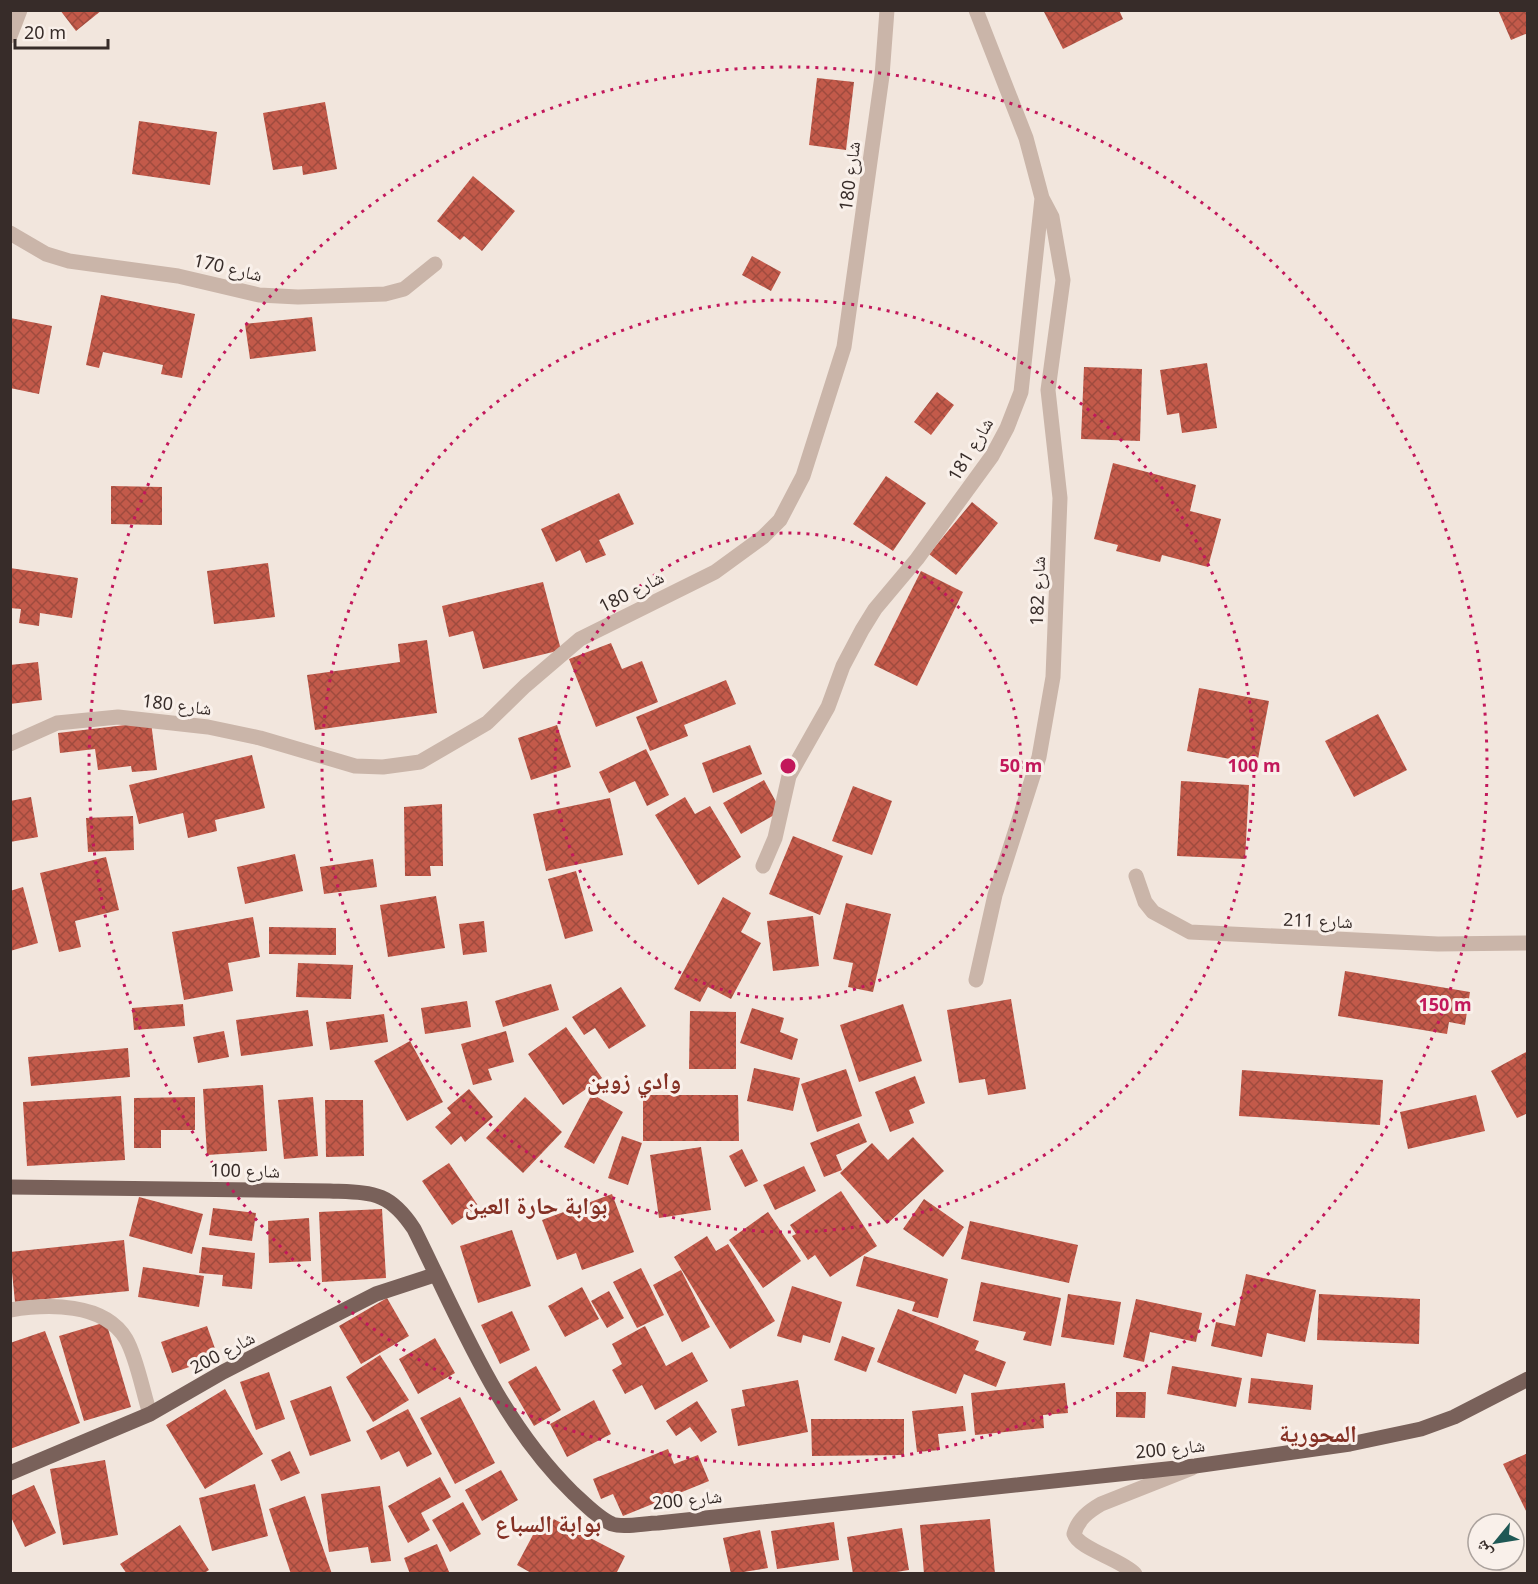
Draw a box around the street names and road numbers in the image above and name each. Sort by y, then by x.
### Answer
street label: شارع 180 [833,140,865,212]
street label: شارع 170 [191,247,265,287]
street label: شارع 181 [942,413,998,485]
street label: شارع 182 [1024,556,1050,626]
street label: شارع 180 [594,564,668,618]
street label: شارع 180 [141,688,213,720]
street label: شارع 211 [1283,907,1353,933]
street label: شارع 100 [210,1157,280,1183]
street label: شارع 200 [186,1325,258,1379]
street label: شارع 200 [1134,1432,1206,1464]
street label: شارع 200 [651,1483,723,1515]

